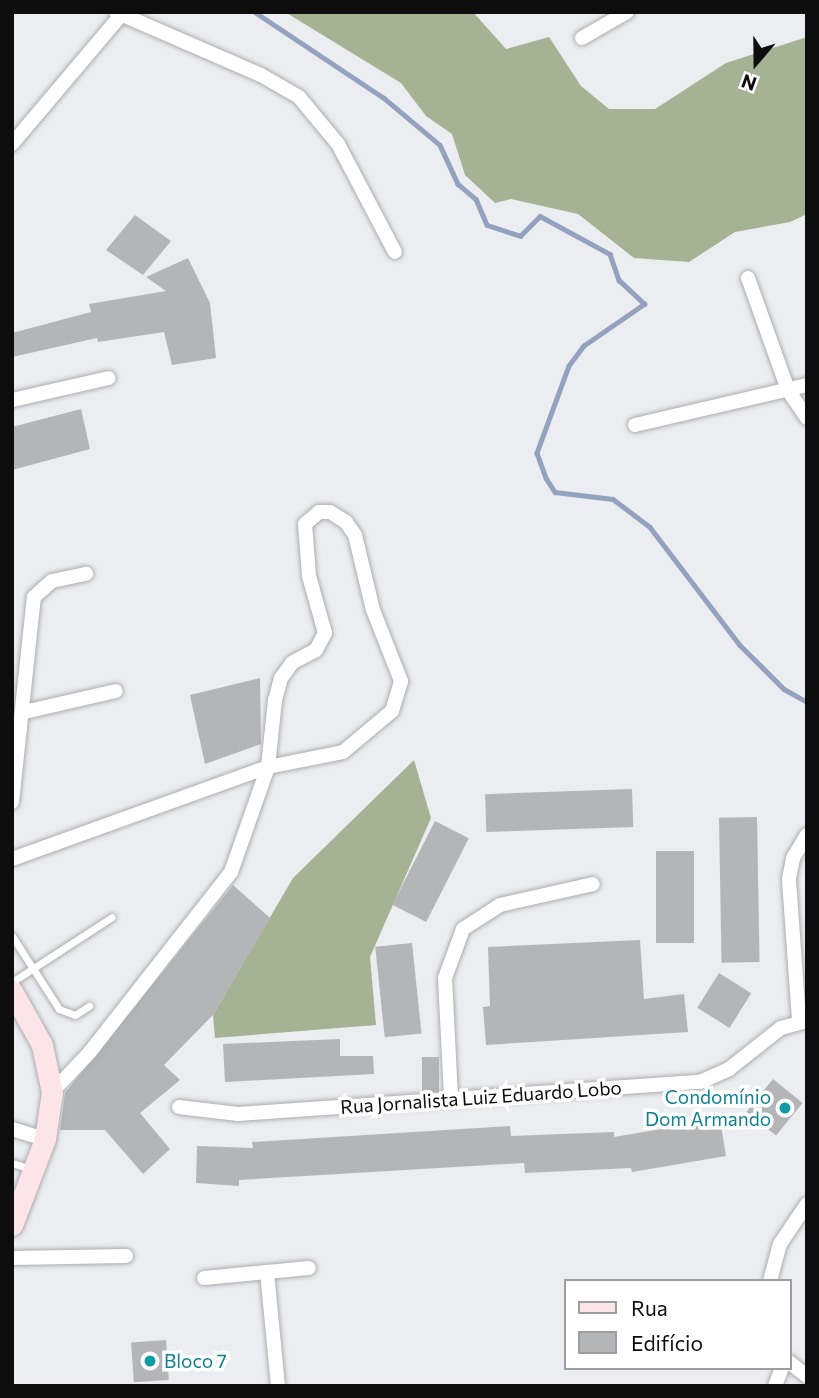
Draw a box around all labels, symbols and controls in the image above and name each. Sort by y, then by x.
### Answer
north arrow [721,28,791,98]
text: N [738,70,759,96]
street label: Rua Jornalista Luiz Eduardo Lobo [340,1076,622,1118]
place label: Condomínio Dom Armando [645,1086,771,1130]
marker: Condomínio Dom Armando [777,1100,793,1116]
legend [564,1279,791,1370]
text: Rua [631,1295,668,1320]
text: Edifício [631,1330,703,1355]
place label: Bloco 7 [164,1350,227,1372]
marker: Bloco 7 [142,1353,158,1369]

